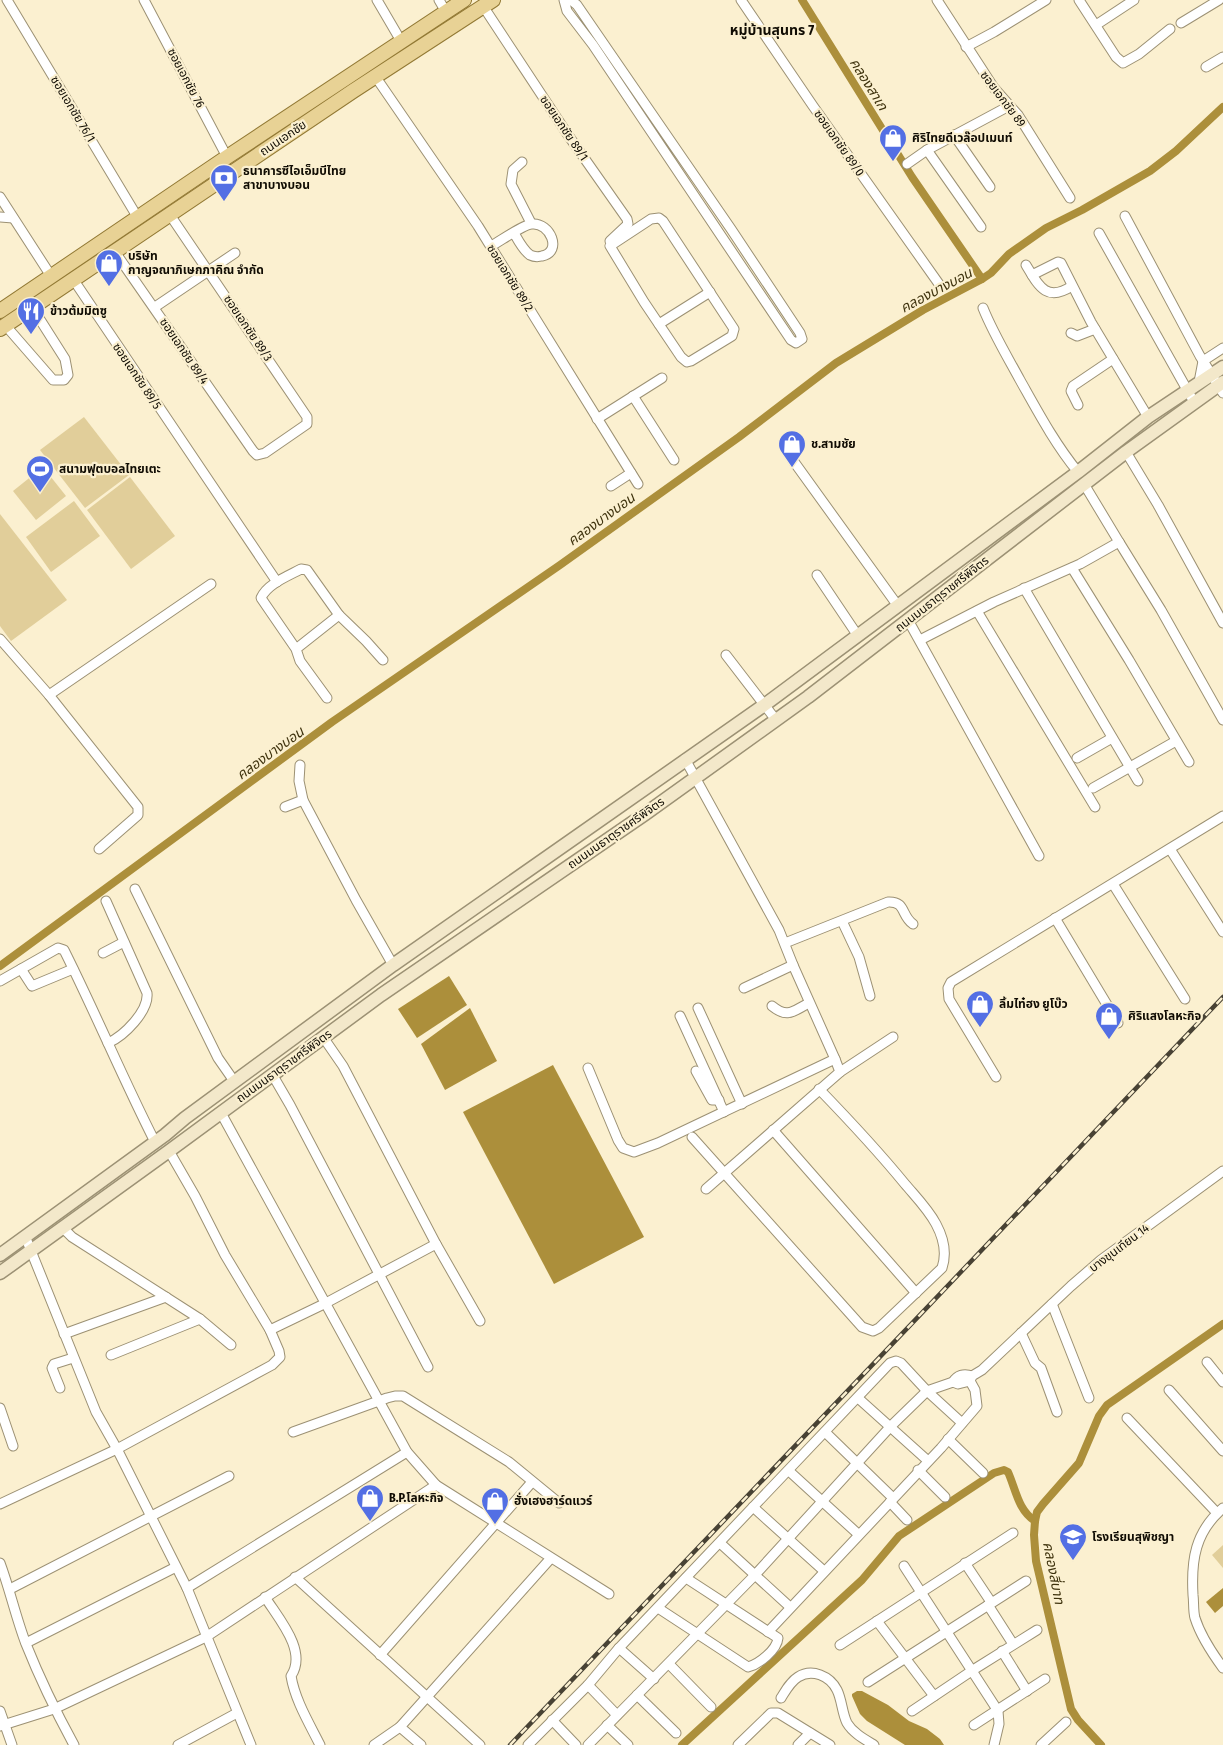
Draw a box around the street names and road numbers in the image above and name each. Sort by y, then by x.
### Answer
street label: ซอยเอกชัย 76 [164,46,208,110]
street label: ซอยเอกชัย 89 [977,68,1029,130]
street label: ซอยเอกชัย 76/1 [48,73,98,145]
street label: ซอยเอกชัย 89/1 [537,93,591,163]
street label: ซอยเอกชัย 89/0 [811,107,867,179]
street label: ถนนเอกชัย [257,117,309,159]
street label: ซอยเอกชัย 89/2 [484,242,536,314]
street label: ซอยเอกชัย 89/3 [221,292,275,364]
street label: ซอยเอกชัย 89/4 [157,315,211,387]
street label: ซอยเอกชัย 89/5 [110,340,165,412]
street label: ถนนมนธาตุราชศรีพิจิตร [893,553,992,635]
street label: ถนนมนธาตุราชศรีพิจิตร [565,794,667,872]
street label: ถนนมนธาตุราชศรีพิจิตร [234,1027,335,1105]
street label: บางขุนเทียน 14 [1086,1221,1152,1275]

